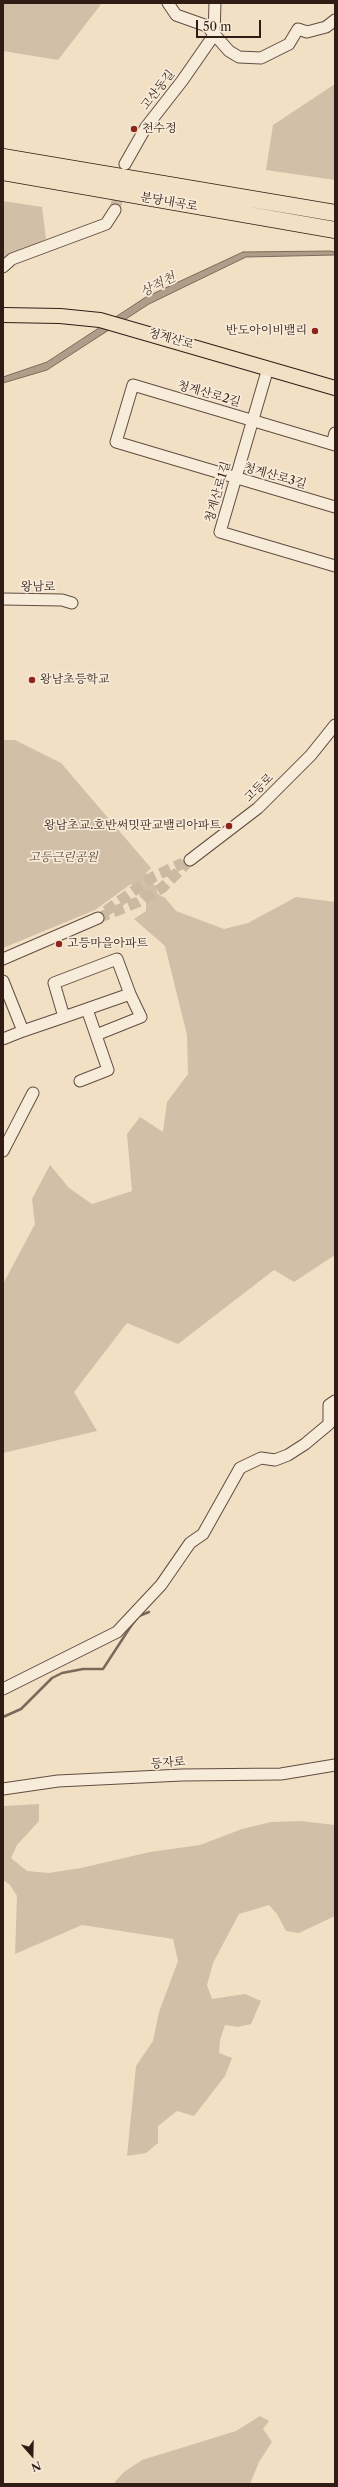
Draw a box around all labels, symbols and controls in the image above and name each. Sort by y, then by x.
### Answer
scale bar [198,12,263,38]
text: 50 m [203,19,232,34]
street label: 고산동길 [138,67,178,113]
place label: 천수정 [142,122,177,136]
marker: 천수정 [129,124,139,134]
street label: 분당내곡로 [139,190,199,214]
water label: 상적천 [138,269,178,301]
place label: 반도아이비밸리 [226,324,307,338]
street label: 청계산로 [147,326,195,352]
marker: 반도아이비밸리 [310,326,320,336]
street label: 청계산로2길 [176,378,242,410]
street label: 청계산로1길 [202,460,234,524]
street label: 청계산로3길 [242,460,308,492]
street label: 왕남로 [20,579,56,595]
place label: 왕남초등학교 [40,673,110,687]
marker: 왕남초등학교 [27,675,37,685]
street label: 고등로 [241,771,277,805]
place label: 왕남초교.호반써밋판교밸리아파트 [44,819,221,833]
marker: 왕남초교.호반써밋판교밸리아파트 [224,821,234,831]
park label: 고등근린공원 [28,851,98,865]
place label: 고등마을아파트 [67,937,148,951]
marker: 고등마을아파트 [54,939,64,949]
street label: 등자로 [150,1755,186,1771]
north arrow [12,2435,52,2475]
text: N [29,2458,43,2474]

